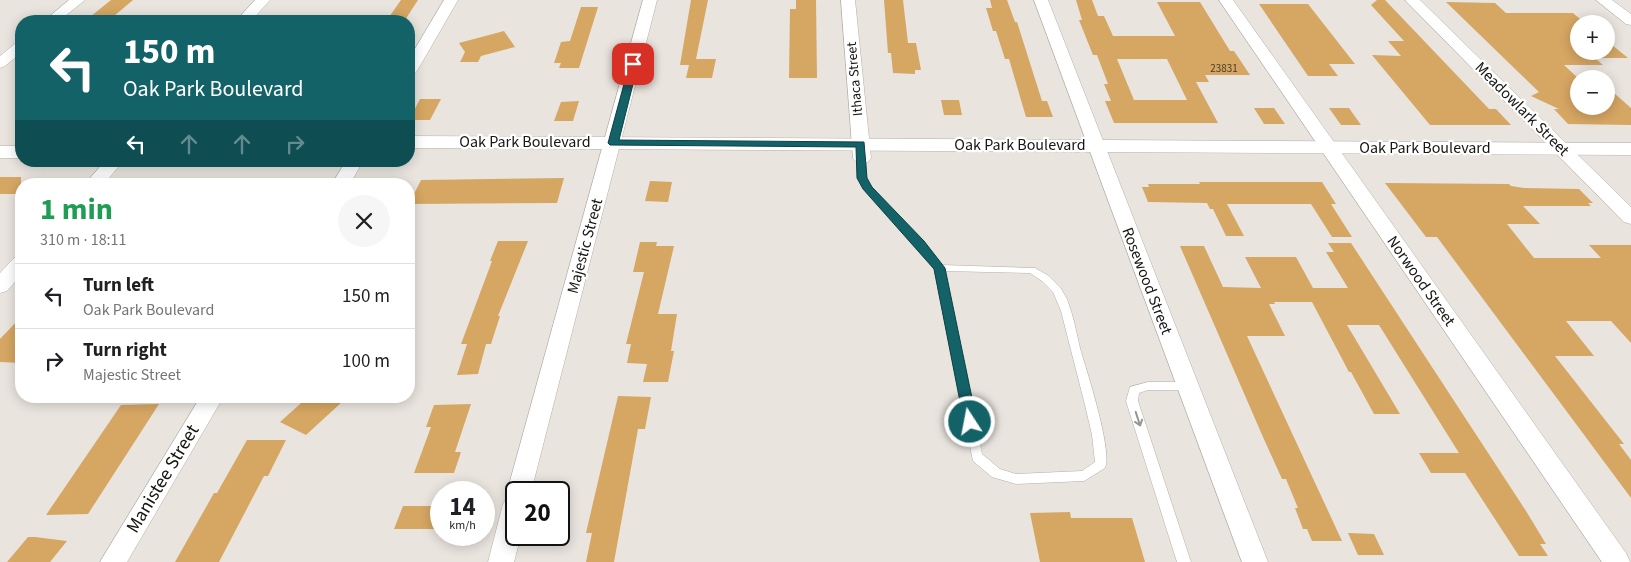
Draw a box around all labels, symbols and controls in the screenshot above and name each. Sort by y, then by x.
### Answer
map controls [1570,15,1615,115]
button: + [1570,15,1615,60]
text: 150 m [123,27,215,77]
icon: left [40,35,105,100]
street label: Ithaca Street [842,41,868,117]
pin [612,43,654,85]
icon: arrive [619,50,647,78]
street label: Meadowlark Street [1470,57,1574,161]
house number: 23831 [1210,61,1238,76]
button: − [1570,70,1615,115]
text: Oak Park Boulevard [123,73,304,105]
icon: left [122,130,150,158]
icon: ahead [175,130,203,158]
icon: ahead [228,130,256,158]
icon: right [281,130,309,158]
street label: Oak Park Boulevard [459,131,591,153]
street label: Oak Park Boulevard [954,134,1086,156]
street label: Oak Park Boulevard [1359,137,1491,159]
text: 1 min [40,188,113,231]
button: close [338,195,390,247]
street label: Majestic Street [562,195,608,296]
street label: Rosewood Street [1116,224,1178,338]
text: 310 m · 18:11 [40,229,127,251]
street label: Norwood Street [1382,231,1461,331]
text: Turn left [83,272,154,299]
icon: left [40,282,68,310]
text: 150 m [342,283,390,310]
text: Oak Park Boulevard [83,299,214,321]
text: Turn right [83,337,167,364]
icon: right [40,347,68,375]
text: 100 m [342,348,390,375]
text: Majestic Street [83,364,181,386]
position arrow [943,395,995,447]
one-way arrow [1133,411,1143,427]
street label: Manistee Street [120,419,206,538]
speed limit sign: 20 [505,481,570,546]
text: 14 [449,489,476,525]
text: km/h [449,517,476,534]

